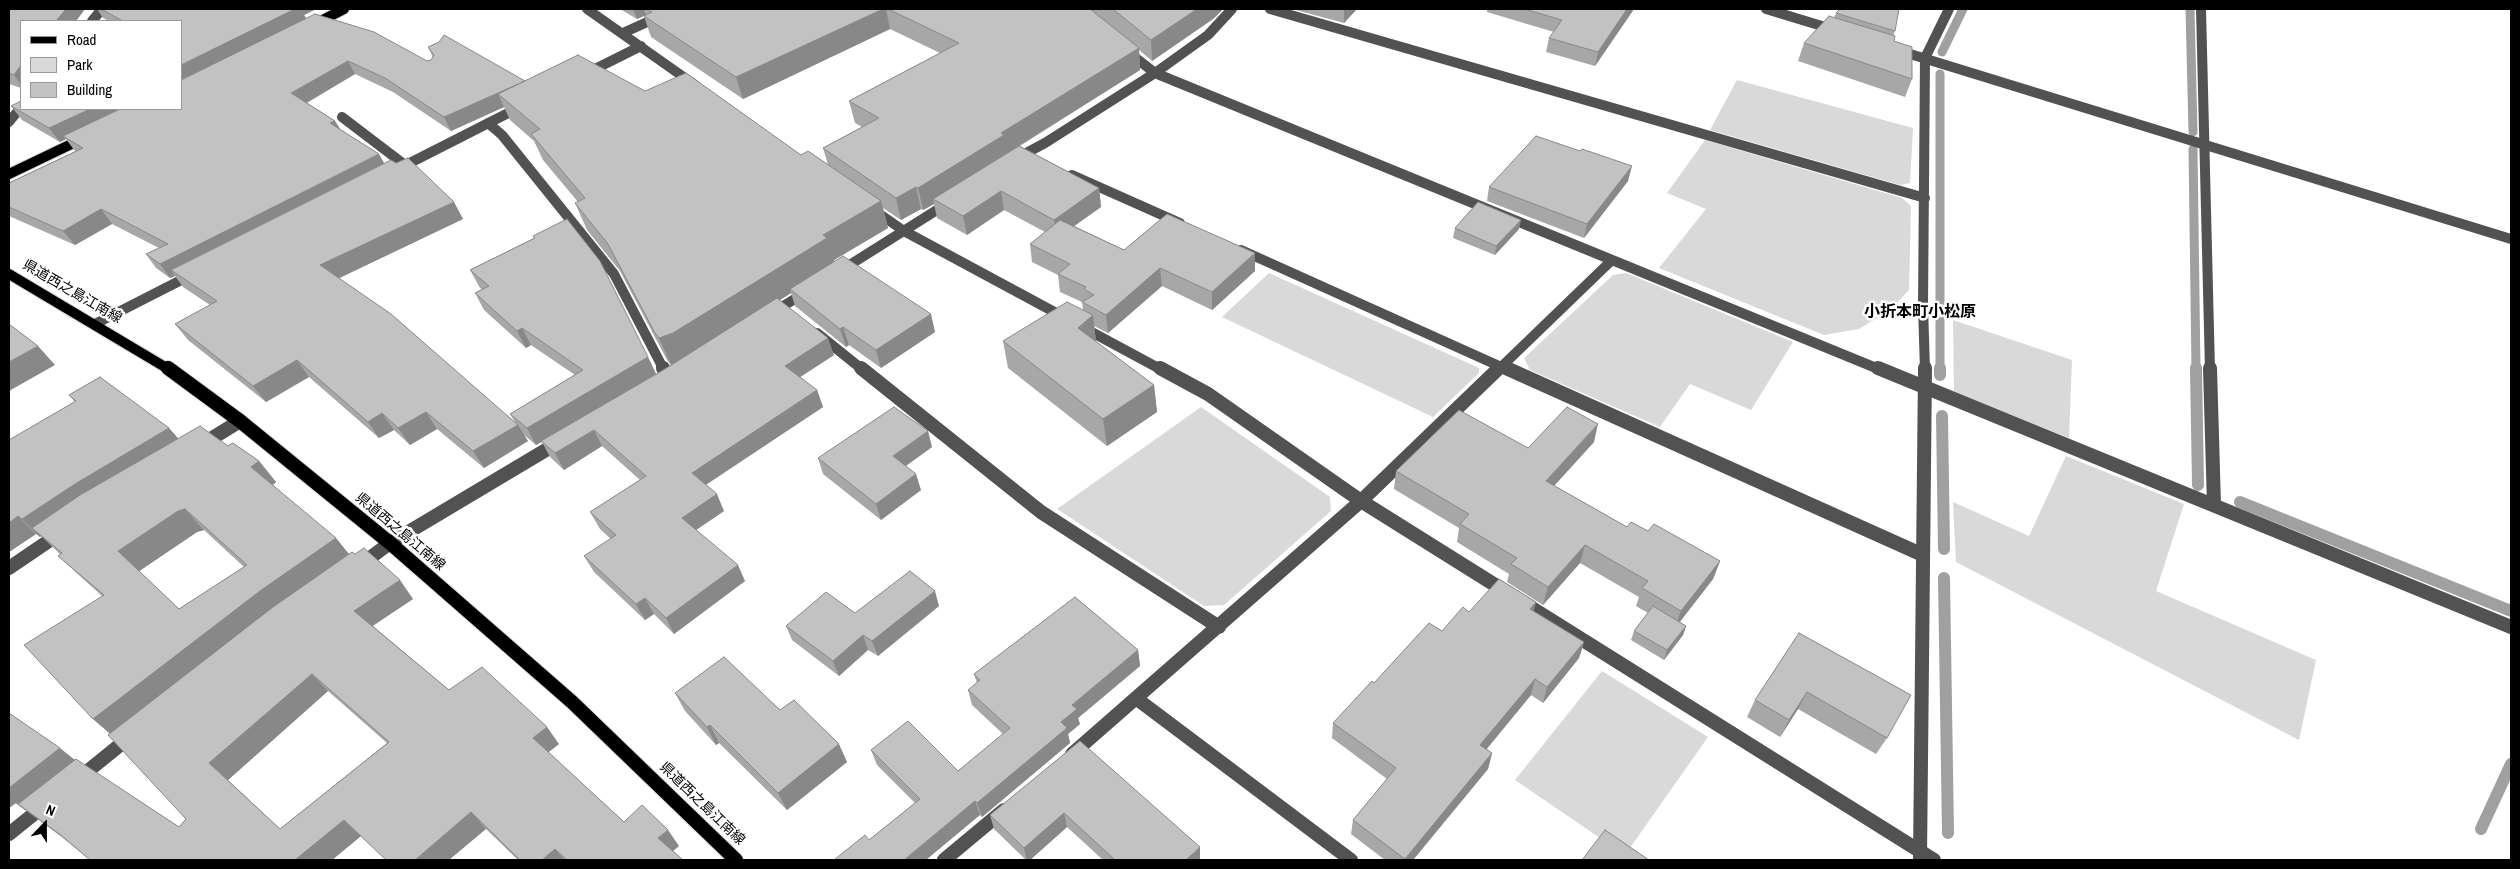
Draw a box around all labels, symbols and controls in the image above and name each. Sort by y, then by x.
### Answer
legend [20,20,182,110]
text: Road [67,29,96,50]
text: Park [67,54,92,75]
text: Building [67,79,112,100]
street label: 県道西之島江南線 [19,257,125,327]
district label: 小折本町小松原 [1864,303,1976,323]
street label: 県道西之島江南線 [352,490,448,574]
street label: 県道西之島江南線 [656,759,748,849]
north arrow [20,799,70,849]
text: N [43,800,58,820]

